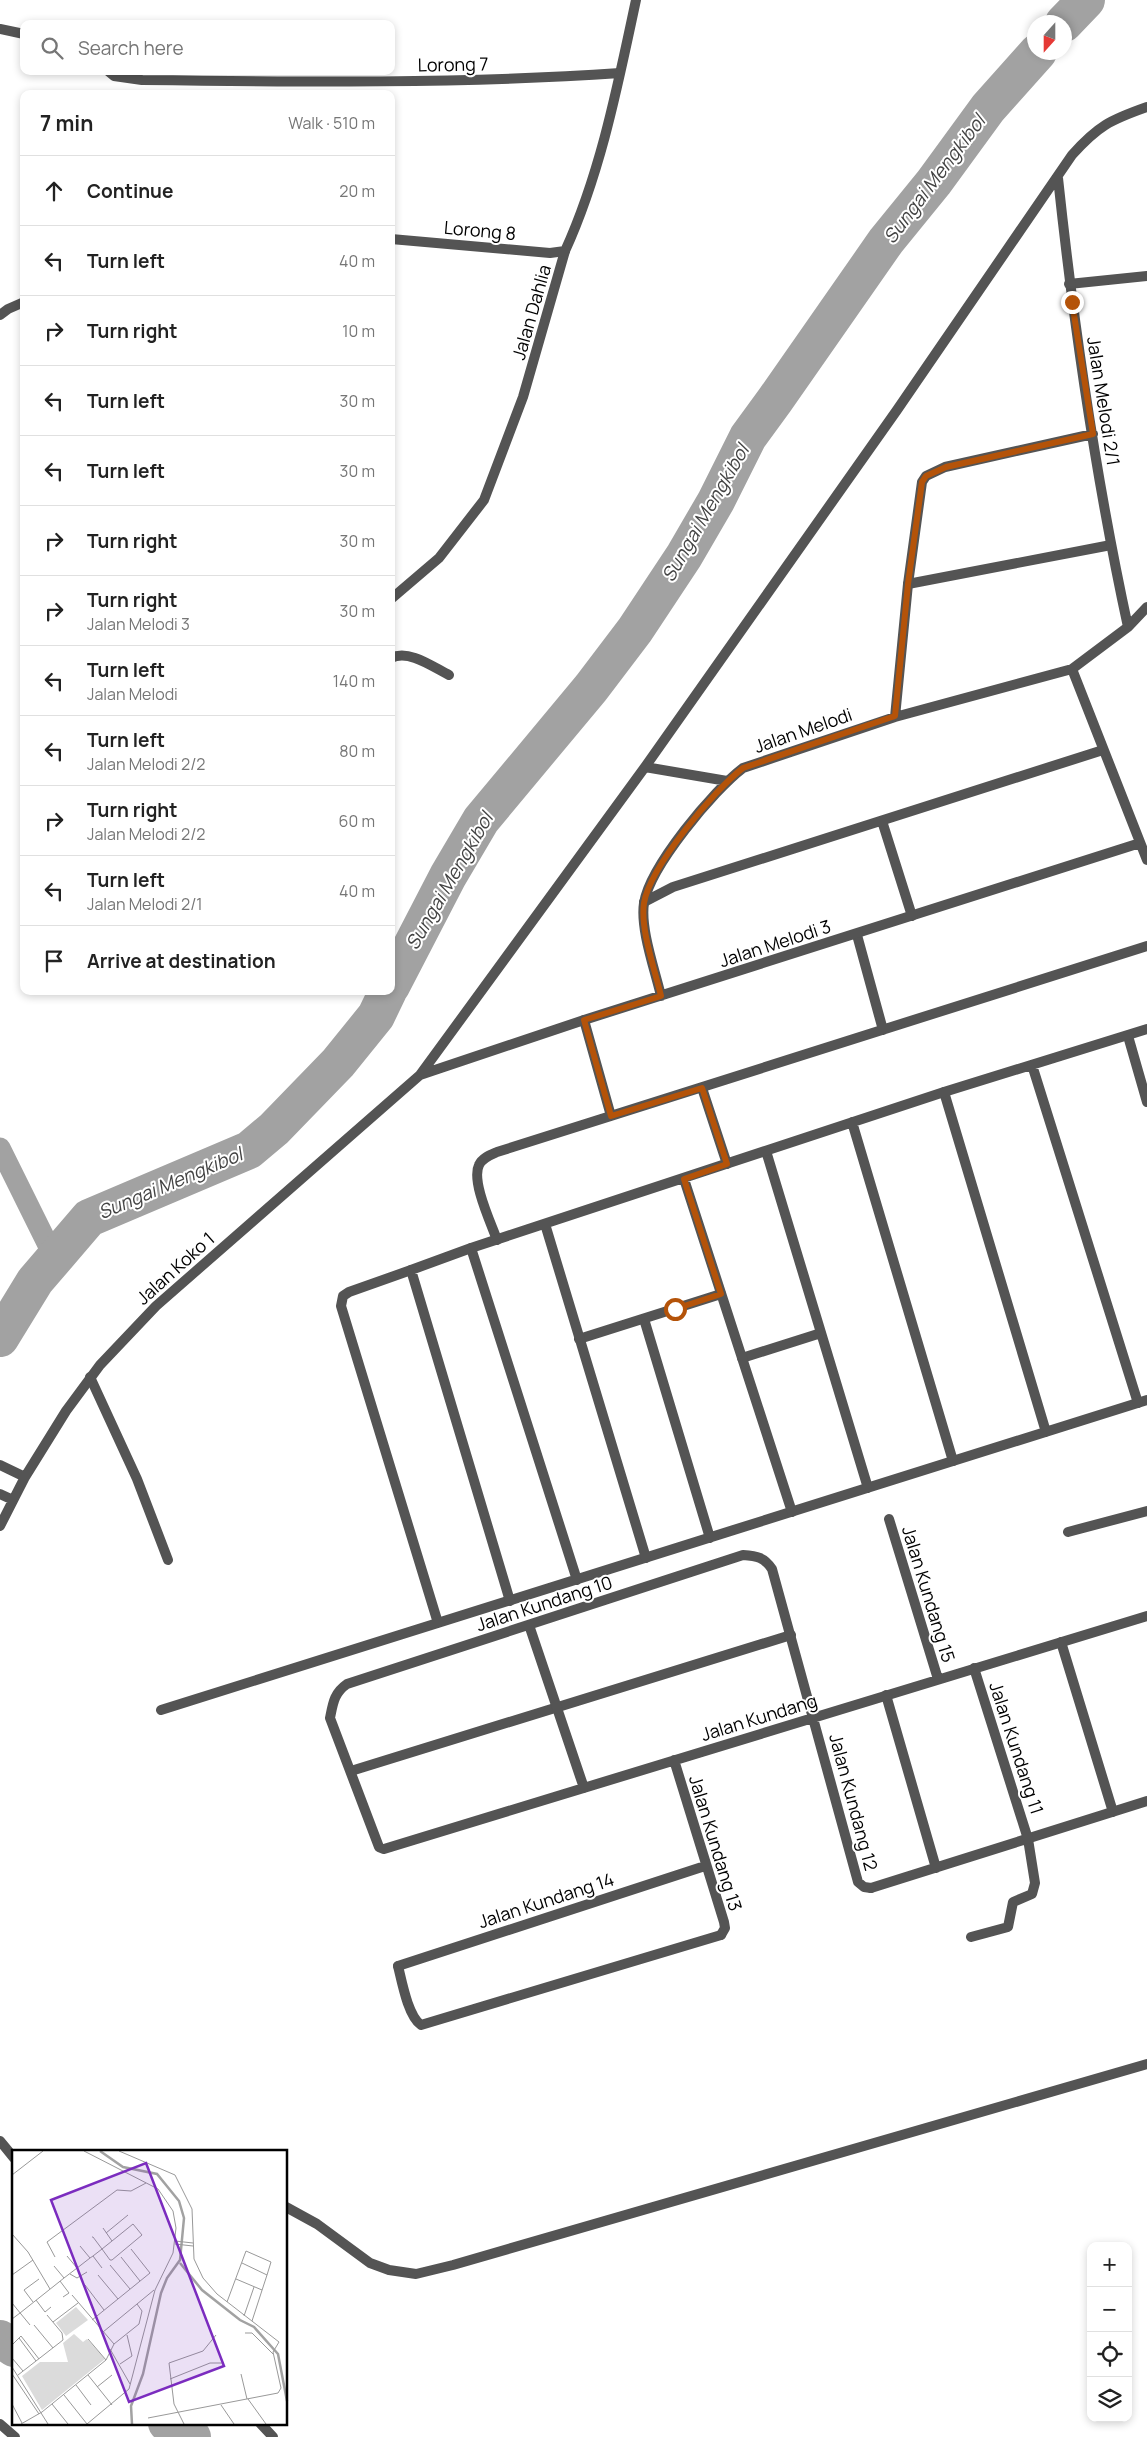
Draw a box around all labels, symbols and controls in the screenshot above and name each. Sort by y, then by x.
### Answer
north arrow [1027,15,1072,60]
search box [20,20,395,75]
icon: search [38,34,66,62]
text: Search here [78,35,184,61]
street label: Lorong 7 [417,51,489,77]
water label: Sungai Mengkibol [877,107,992,248]
text: 7 min [40,109,93,137]
text: Walk · 510 m [288,112,375,134]
icon: ahead [40,177,68,205]
text: Continue [87,178,173,204]
text: 20 m [339,180,375,202]
street label: Lorong 8 [443,215,517,245]
icon: left [40,247,68,275]
text: Turn left [87,248,165,274]
text: 40 m [339,250,375,272]
street label: Jalan Dahlia [506,262,556,362]
route end [1061,291,1084,314]
icon: right [40,317,68,345]
text: Turn right [87,318,177,344]
text: 10 m [342,320,375,342]
street label: Jalan Melodi 2/1 [1082,335,1126,467]
icon: left [40,387,68,415]
text: Turn left [87,388,165,414]
text: 30 m [340,390,375,412]
water label: Sungai Mengkibol [655,437,756,586]
icon: left [40,457,68,485]
text: Turn left [87,458,165,484]
text: 30 m [340,460,375,482]
icon: right [40,527,68,555]
text: Turn right [87,528,177,554]
text: 30 m [340,530,375,552]
text: Turn right [87,587,177,613]
icon: right [40,597,68,625]
text: 30 m [340,600,375,622]
text: Jalan Melodi 3 [87,613,190,635]
text: Turn left [87,657,165,683]
icon: left [40,667,68,695]
text: 140 m [333,670,375,692]
text: Jalan Melodi [87,683,178,705]
street label: Jalan Melodi [751,702,855,758]
text: Turn left [87,727,165,753]
icon: left [40,737,68,765]
text: 80 m [339,740,375,762]
text: Jalan Melodi 2/2 [87,753,206,775]
text: Turn right [87,797,177,823]
water label: Sungai Mengkibol [399,805,500,954]
icon: right [40,807,68,835]
text: 60 m [339,810,375,832]
text: Jalan Melodi 2/2 [87,823,206,845]
text: Turn left [87,867,165,893]
icon: left [40,877,68,905]
text: 40 m [339,880,375,902]
text: Jalan Melodi 2/1 [87,893,203,915]
street label: Jalan Melodi 3 [716,914,834,972]
icon: arrive [40,947,68,975]
text: Arrive at destination [87,948,276,974]
water label: Sungai Mengkibol [94,1140,249,1225]
street label: Jalan Koko 1 [131,1226,219,1310]
route start [664,1298,687,1321]
street label: Jalan Kundang 15 [897,1523,961,1665]
street label: Jalan Kundang 10 [473,1570,615,1636]
street label: Jalan Kundang 11 [984,1679,1050,1817]
street label: Jalan Kundang [698,1688,820,1746]
street label: Jalan Kundang 12 [824,1731,884,1873]
street label: Jalan Kundang 13 [684,1772,748,1914]
street label: Jalan Kundang 14 [475,1867,617,1933]
inset map [12,2150,288,2424]
map controls [1087,2242,1132,2422]
button: + [1087,2242,1132,2287]
button: − [1087,2287,1132,2332]
button: locate [1087,2332,1132,2377]
button: layers [1087,2377,1132,2422]

